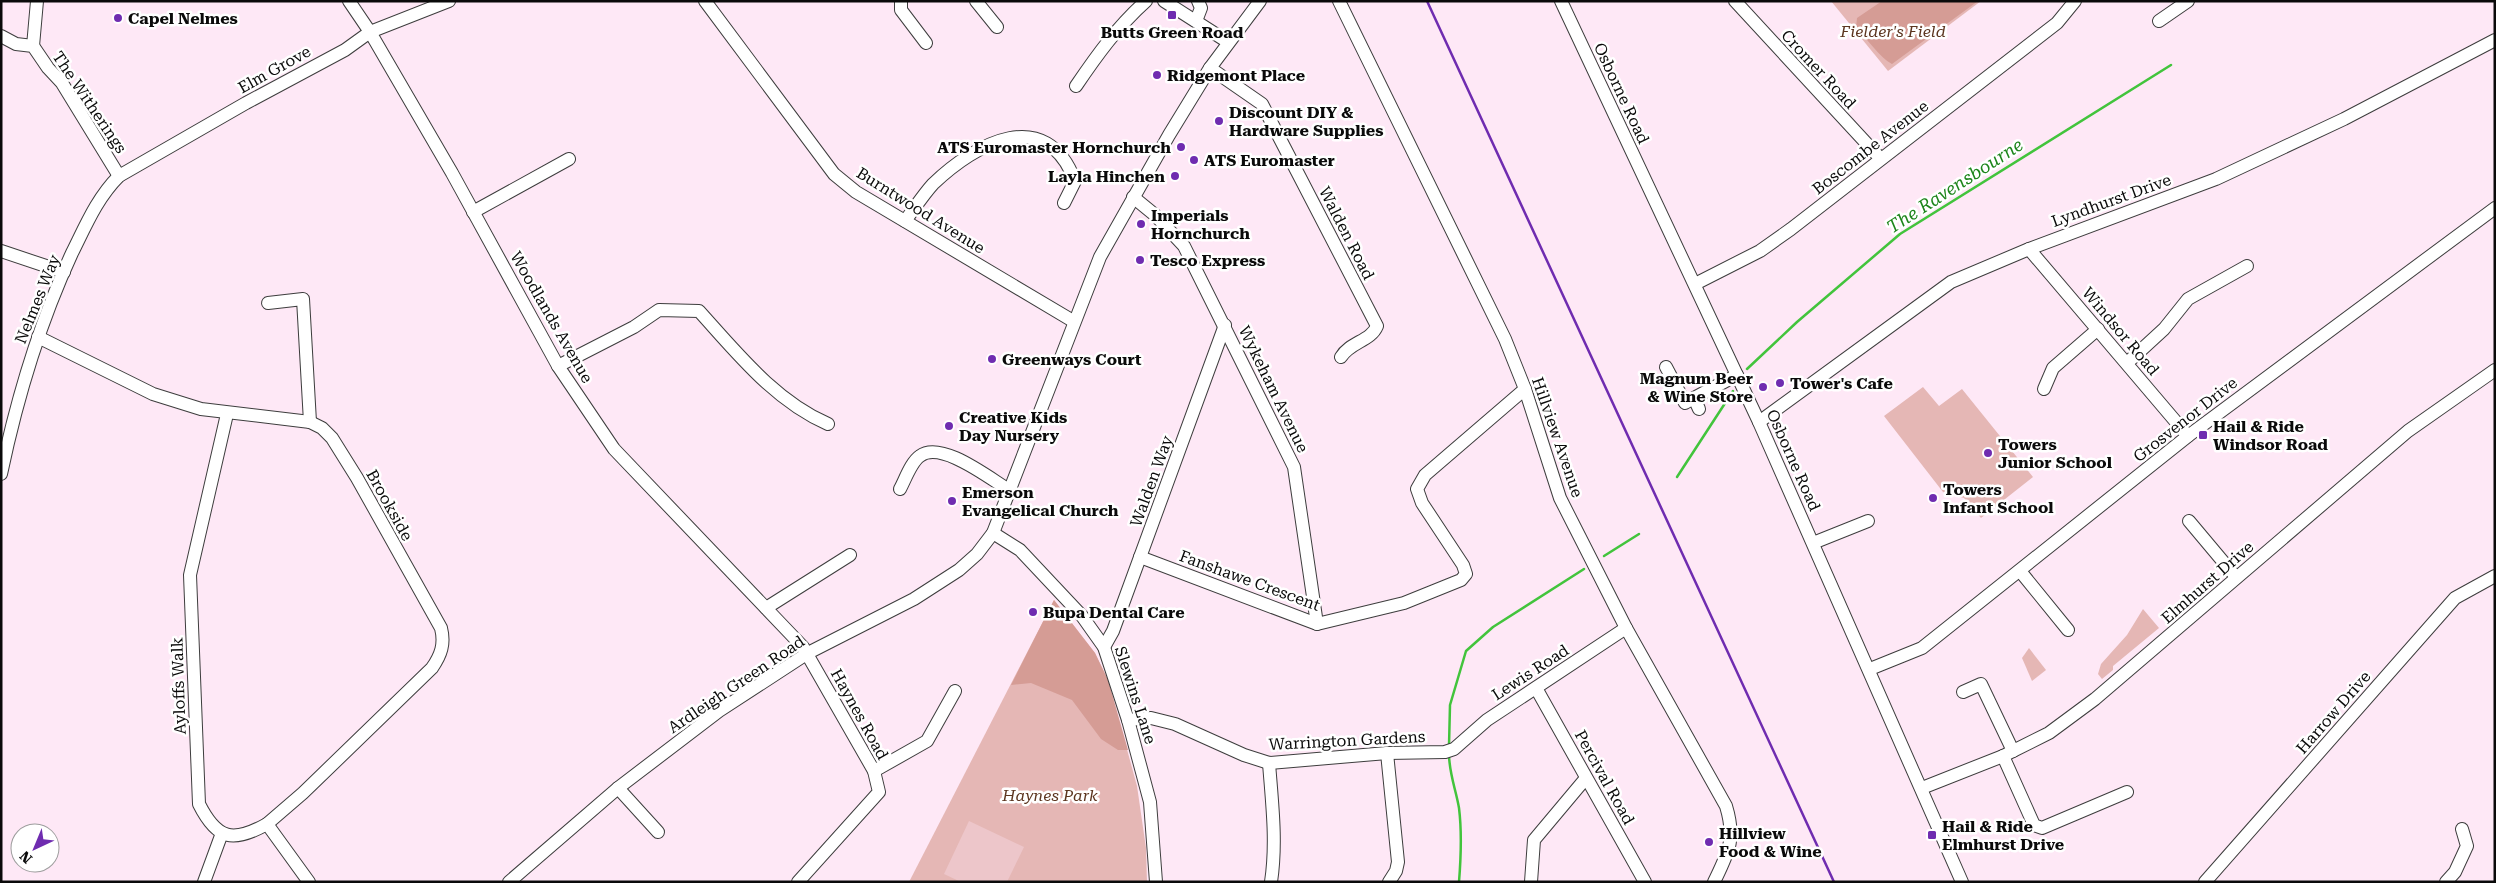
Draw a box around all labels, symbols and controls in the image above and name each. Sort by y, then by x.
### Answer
place label: Capel Nelmes [128,9,238,28]
marker: Butts Green Road [1166,9,1178,21]
marker: Capel Nelmes [112,12,124,24]
park label: Fielder's Field [1839,22,1946,41]
place label: Butts Green Road [1101,23,1244,42]
street label: Cromer Road [1777,26,1860,113]
street label: Osborne Road [1590,40,1653,147]
street label: Elm Grove [235,42,314,97]
street label: The Witherings [48,48,131,157]
place label: Ridgemont Place [1167,66,1305,85]
marker: Ridgemont Place [1151,69,1163,81]
street label: Boscombe Avenue [1809,96,1932,199]
place label: Discount DIY & Hardware Supplies [1229,103,1383,140]
marker: Discount DIY & Hardware Supplies [1213,115,1225,127]
water label: The Ravensbourne [1883,134,2027,237]
place label: ATS Euromaster Hornchurch [937,138,1171,157]
marker: ATS Euromaster Hornchurch [1175,141,1187,153]
place label: ATS Euromaster [1204,151,1335,170]
marker: ATS Euromaster [1188,154,1200,166]
street label: Burntwood Avenue [853,163,989,258]
place label: Layla Hinchen [1048,167,1165,186]
marker: Layla Hinchen [1169,170,1181,182]
street label: Lyndhurst Drive [2049,170,2174,231]
street label: Walden Road [1315,184,1378,283]
place label: Imperials Hornchurch [1151,206,1250,243]
marker: Imperials Hornchurch [1135,218,1147,230]
street label: Woodlands Avenue [506,248,597,387]
street label: Nelmes Way [11,251,64,347]
place label: Tesco Express [1150,251,1265,270]
marker: Tesco Express [1134,254,1146,266]
street label: Windsor Road [2078,283,2163,379]
street label: Wykeham Avenue [1235,323,1313,456]
place label: Greenways Court [1002,350,1142,369]
marker: Greenways Court [986,353,998,365]
place label: Magnum Beer & Wine Store [1640,369,1753,406]
street label: Grosvenor Drive [2130,373,2241,466]
place label: Tower's Cafe [1790,374,1893,393]
street label: Hillview Avenue [1528,375,1587,500]
marker: Tower's Cafe [1774,377,1786,389]
marker: Magnum Beer & Wine Store [1757,381,1769,393]
street label: Osborne Road [1763,406,1824,514]
place label: Creative Kids Day Nursery [959,408,1067,445]
place label: Hail & Ride Windsor Road [2213,417,2328,454]
marker: Creative Kids Day Nursery [943,420,955,432]
marker: Hail & Ride Windsor Road [2197,429,2209,441]
street label: Walden Way [1126,432,1177,529]
place label: Towers Junior School [1998,435,2113,472]
marker: Towers Junior School [1982,447,1994,459]
street label: Brookside [362,466,417,544]
place label: Towers Infant School [1943,480,2054,517]
place label: Emerson Evangelical Church [962,483,1119,520]
marker: Towers Infant School [1927,492,1939,504]
marker: Emerson Evangelical Church [946,495,958,507]
street label: Elmhurst Drive [2157,537,2257,627]
street label: Fanshawe Crescent [1177,546,1323,615]
place label: Bupa Dental Care [1043,603,1185,622]
marker: Bupa Dental Care [1027,606,1039,618]
street label: Ardleigh Green Road [664,632,808,737]
street label: Ayloffs Walk [167,637,190,735]
street label: Lewis Road [1488,640,1572,704]
street label: Slewins Lane [1111,644,1160,747]
street label: Haynes Road [827,665,892,763]
street label: Harrow Drive [2292,667,2375,758]
street label: Warrington Gardens [1268,727,1426,754]
street label: Percival Road [1571,727,1638,828]
park label: Haynes Park [1001,786,1098,805]
place label: Hail & Ride Elmhurst Drive [1942,817,2064,854]
north arrow [10,823,60,873]
place label: Hillview Food & Wine [1719,824,1822,861]
marker: Hail & Ride Elmhurst Drive [1926,829,1938,841]
marker: Hillview Food & Wine [1703,836,1715,848]
text: N [16,848,35,867]

